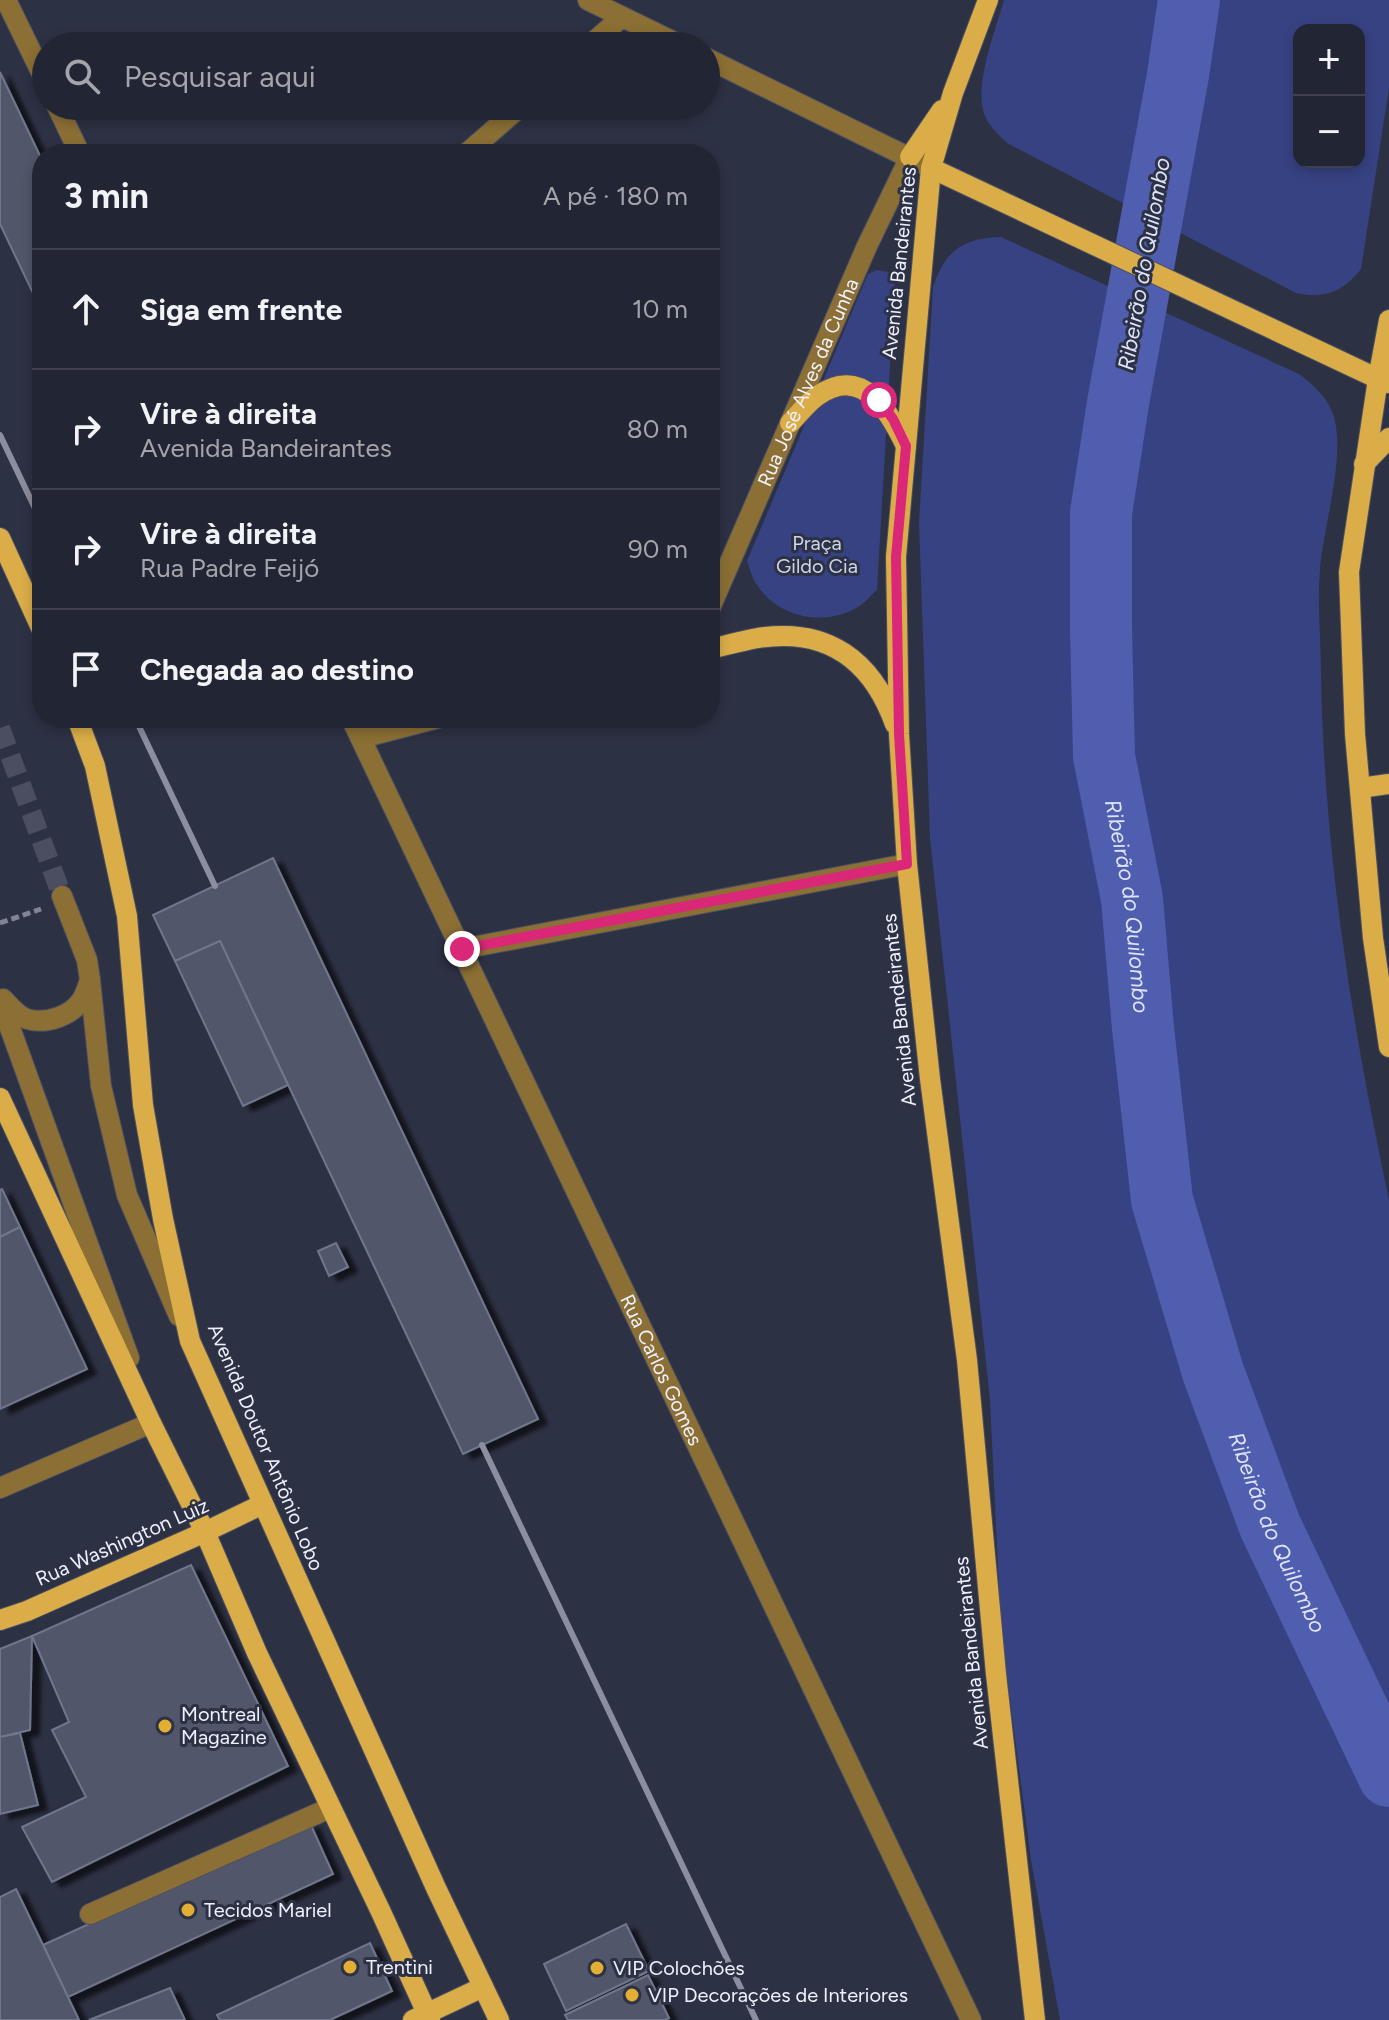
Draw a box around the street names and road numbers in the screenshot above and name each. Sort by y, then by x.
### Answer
street label: Avenida Bandeirantes [877,165,921,361]
street label: Rua José Alves da Cunha [752,275,864,490]
street label: Avenida Bandeirantes [877,912,921,1108]
street label: Rua Carlos Gomes [615,1290,708,1449]
street label: Avenida Doutor Antônio Lobo [203,1320,329,1574]
street label: Rua Washington Luiz [32,1493,212,1591]
street label: Avenida Bandeirantes [949,1555,993,1751]

